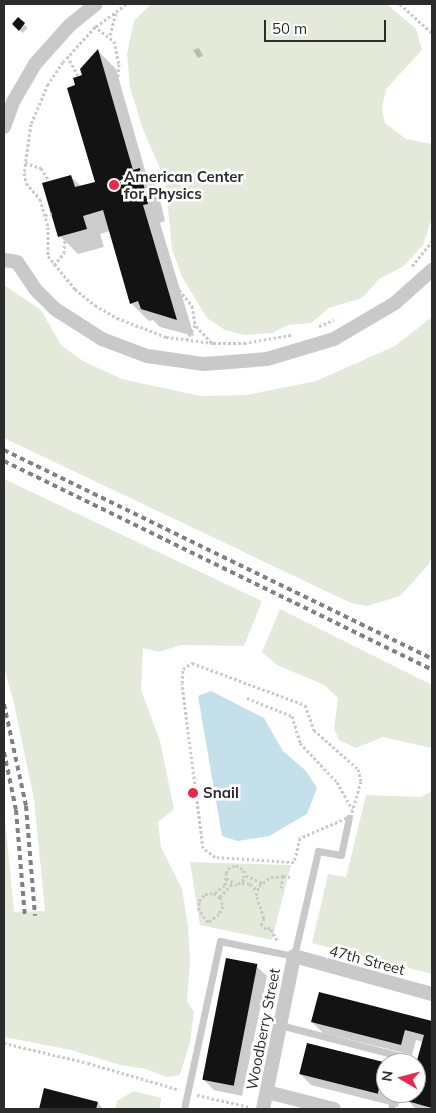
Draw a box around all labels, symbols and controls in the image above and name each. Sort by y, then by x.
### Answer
scale bar [266,10,388,42]
text: 50 m [272,19,307,38]
place label: American Center for Physics [124,167,243,202]
marker: American Center for Physics [108,179,120,191]
place label: Snail [203,784,239,802]
marker: Snail [187,787,199,799]
street label: 47th Street [327,941,407,979]
street label: Woodberry Street [242,967,284,1091]
north arrow [376,1053,426,1103]
text: N [377,1070,397,1083]

